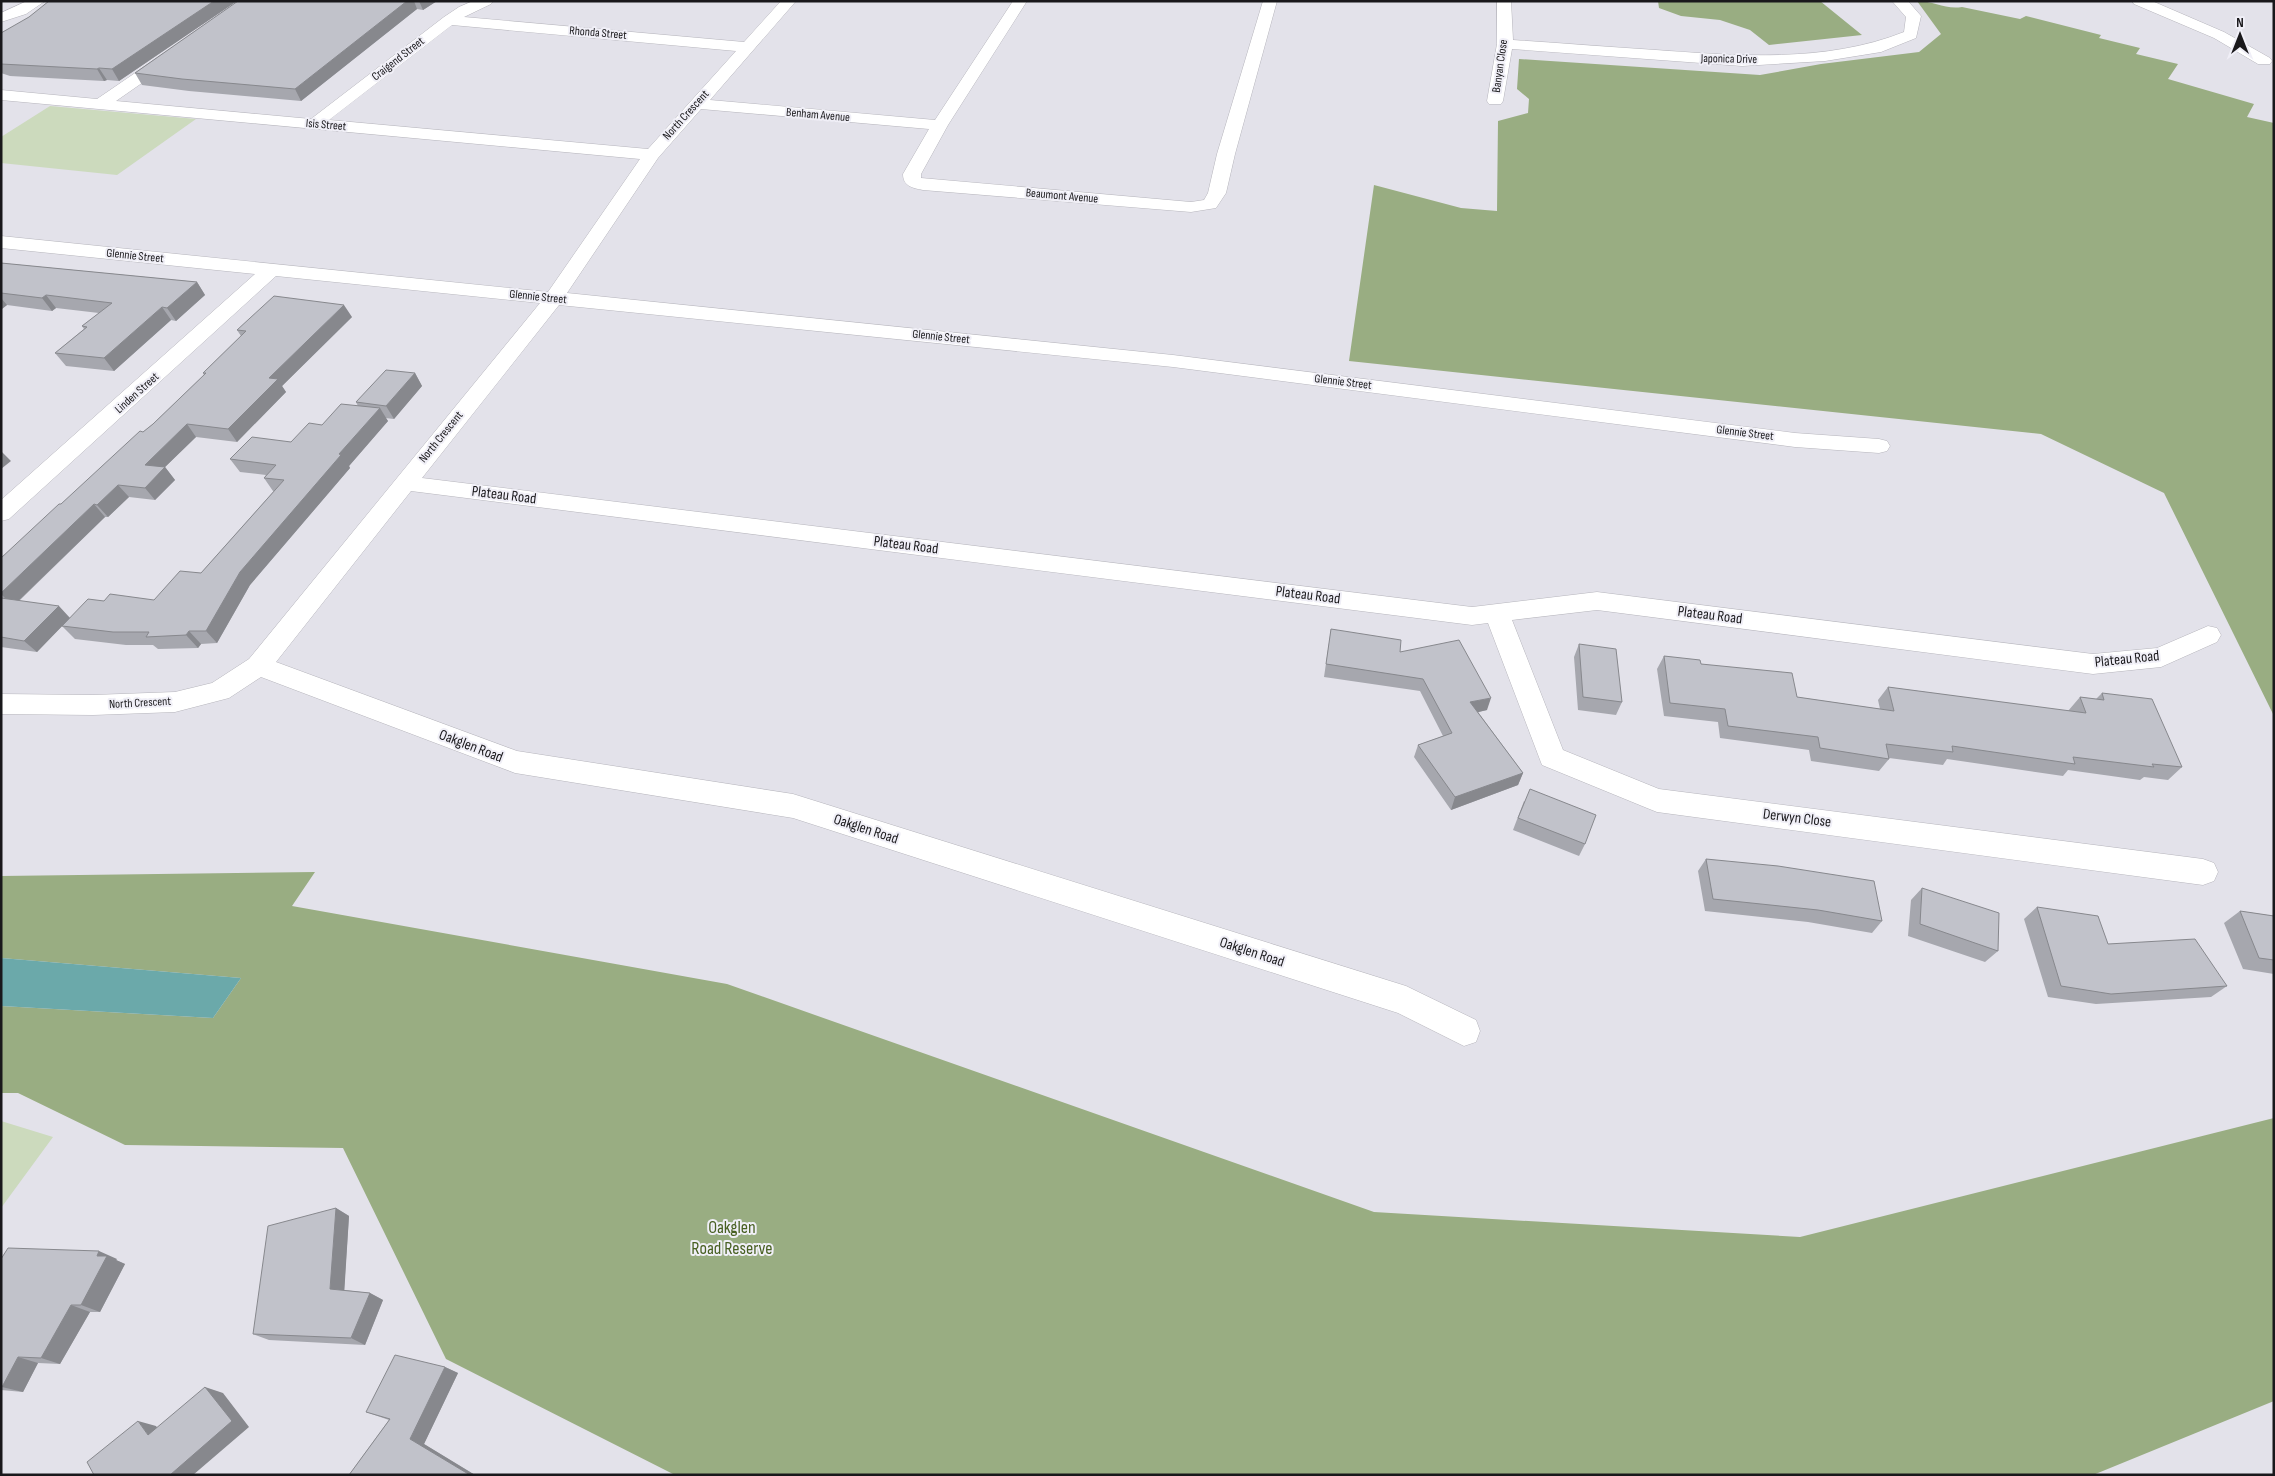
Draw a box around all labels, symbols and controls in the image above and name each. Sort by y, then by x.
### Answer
north arrow [2215,10,2265,60]
text: N [2236,14,2244,31]
street label: Rhonda Street [569,23,628,43]
street label: Craigend Street [369,34,428,84]
street label: Banyan Close [1489,38,1511,93]
street label: Japonica Drive [1700,51,1758,67]
street label: North Crescent [660,87,713,143]
street label: Benham Avenue [785,105,851,125]
street label: Isis Street [305,116,347,134]
street label: Beaumont Avenue [1025,185,1099,207]
street label: Glennie Street [106,246,165,267]
street label: Glennie Street [509,287,568,308]
street label: Glennie Street [912,327,971,348]
street label: Linden Street [112,369,162,417]
street label: Glennie Street [1313,371,1373,393]
street label: North Crescent [416,408,467,466]
street label: Glennie Street [1715,422,1775,444]
street label: Plateau Road [471,482,537,508]
street label: Plateau Road [873,532,939,558]
street label: Plateau Road [1275,582,1341,608]
street label: Plateau Road [1677,602,1743,628]
street label: Plateau Road [2094,646,2160,672]
street label: North Crescent [109,694,172,712]
street label: Oakglen Road [436,725,506,767]
street label: Derwyn Close [1762,804,1832,832]
street label: Oakglen Road [831,810,901,848]
street label: Oakglen Road [1217,933,1287,971]
park label: Oakglen Road Reserve [691,1217,773,1259]

